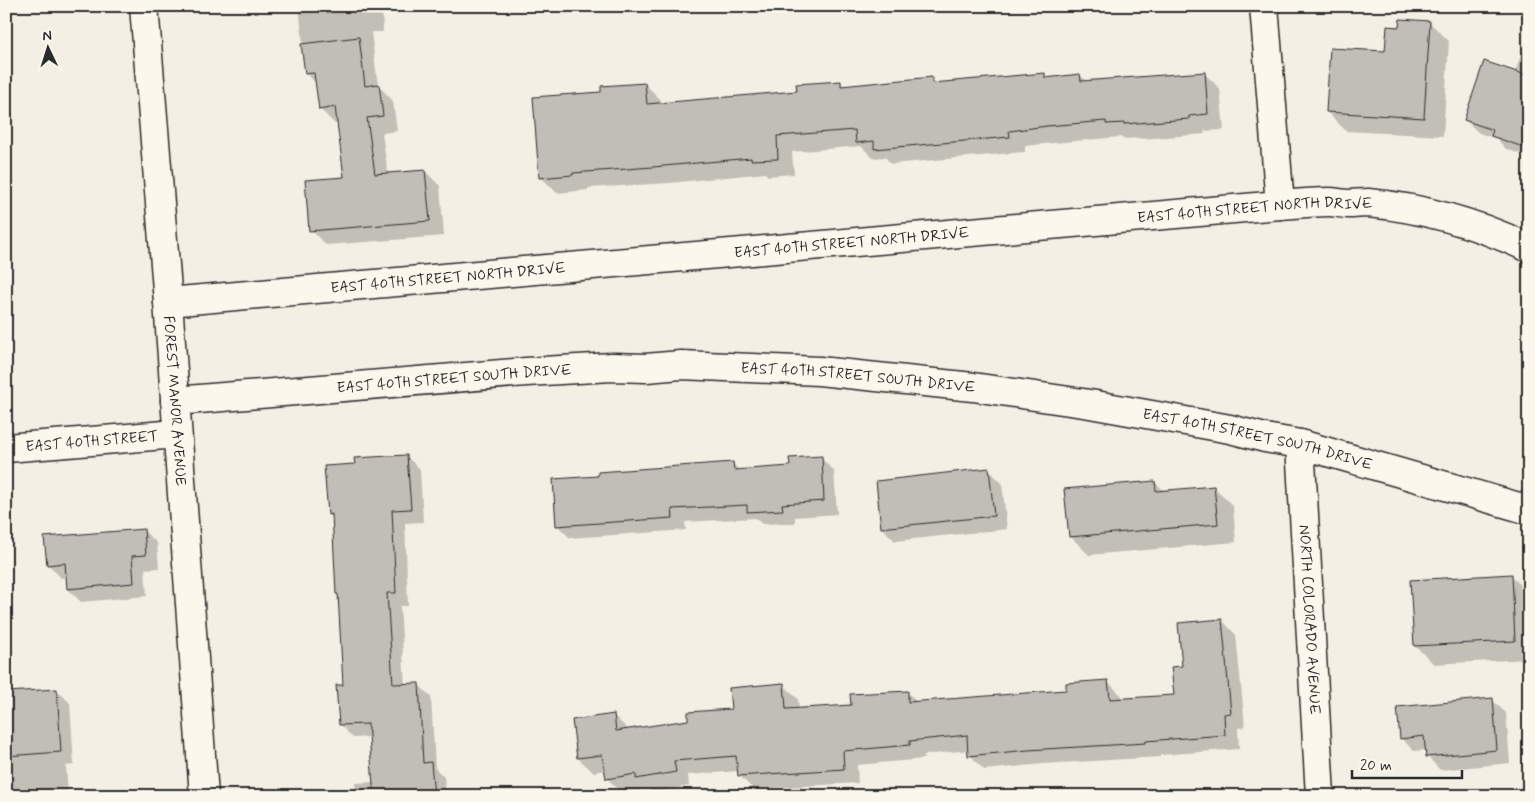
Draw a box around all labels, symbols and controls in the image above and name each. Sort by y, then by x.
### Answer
north arrow [22,22,72,72]
text: N [42,27,52,45]
street label: EAST 40TH STREET NORTH DRIVE [1137,193,1373,228]
street label: EAST 40TH STREET NORTH DRIVE [733,223,970,264]
street label: EAST 40TH STREET NORTH DRIVE [330,258,567,299]
street label: FOREST MANOR AVENUE [158,315,190,487]
street label: EAST 40TH STREET SOUTH DRIVE [740,359,976,398]
street label: EAST 40TH STREET SOUTH DRIVE [336,360,572,399]
street label: EAST 40TH STREET SOUTH DRIVE [1141,405,1375,475]
street label: EAST 40TH STREET [25,427,159,457]
street label: NORTH COLORADO AVENUE [1294,524,1324,716]
scale bar [1352,747,1462,779]
text: 20 m [1360,756,1392,776]

